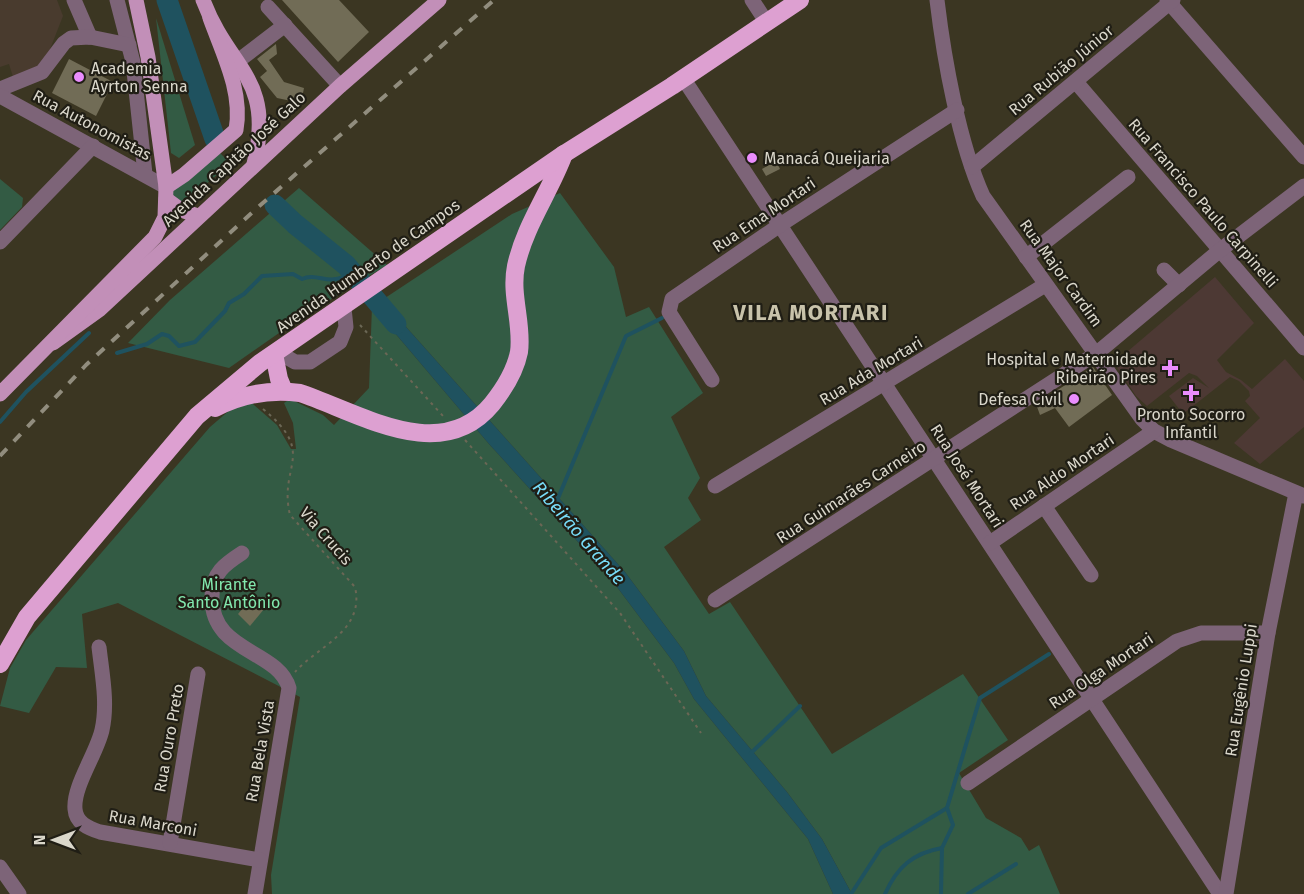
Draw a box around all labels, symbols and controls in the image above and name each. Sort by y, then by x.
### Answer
street label: Rua Rubião Júnior [1005,20,1118,119]
place label: Academia Ayrton Senna [91,59,188,96]
marker: Academia Ayrton Senna [72,70,86,84]
street label: Rua Autonomistas [30,86,154,164]
street label: Avenida Capitão José Galo [158,88,310,230]
street label: Rua Francisco Paulo Carpinelli [1124,115,1282,291]
place label: Manacá Queijaria [764,149,890,168]
marker: Manacá Queijaria [745,151,759,165]
street label: Rua Ema Mortari [709,174,819,256]
street label: Avenida Humberto de Campos [273,195,463,337]
street label: Rua Major Cardim [1016,216,1106,330]
district label: VILA MORTARI [732,299,889,326]
street label: Rua Ada Mortari [816,333,926,409]
place label: Hospital e Maternidade Ribeirão Pires [986,350,1156,387]
marker: Hospital e Maternidade Ribeirão Pires [1161,359,1179,377]
marker: Pronto Socorro Infantil [1182,384,1200,402]
place label: Defesa Civil [978,390,1062,409]
marker: Defesa Civil [1067,392,1081,406]
place label: Pronto Socorro Infantil [1137,405,1245,442]
street label: Rua José Mortari [926,421,1008,531]
street label: Rua Aldo Mortari [1006,430,1118,514]
street label: Rua Guimarães Carneiro [773,437,929,547]
water label: Ribeirão Grande [528,477,630,589]
street label: Via Crucis [296,503,356,569]
park label: Mirante Santo Antônio [178,575,280,612]
street label: Rua Eugênio Luppi [1221,622,1261,758]
street label: Rua Olga Mortari [1045,629,1157,713]
street label: Rua Ouro Preto [150,682,188,794]
street label: Rua Bela Vista [242,699,278,803]
street label: Rua Marconi [107,806,199,840]
north arrow [24,810,84,870]
text: N [30,835,49,845]

